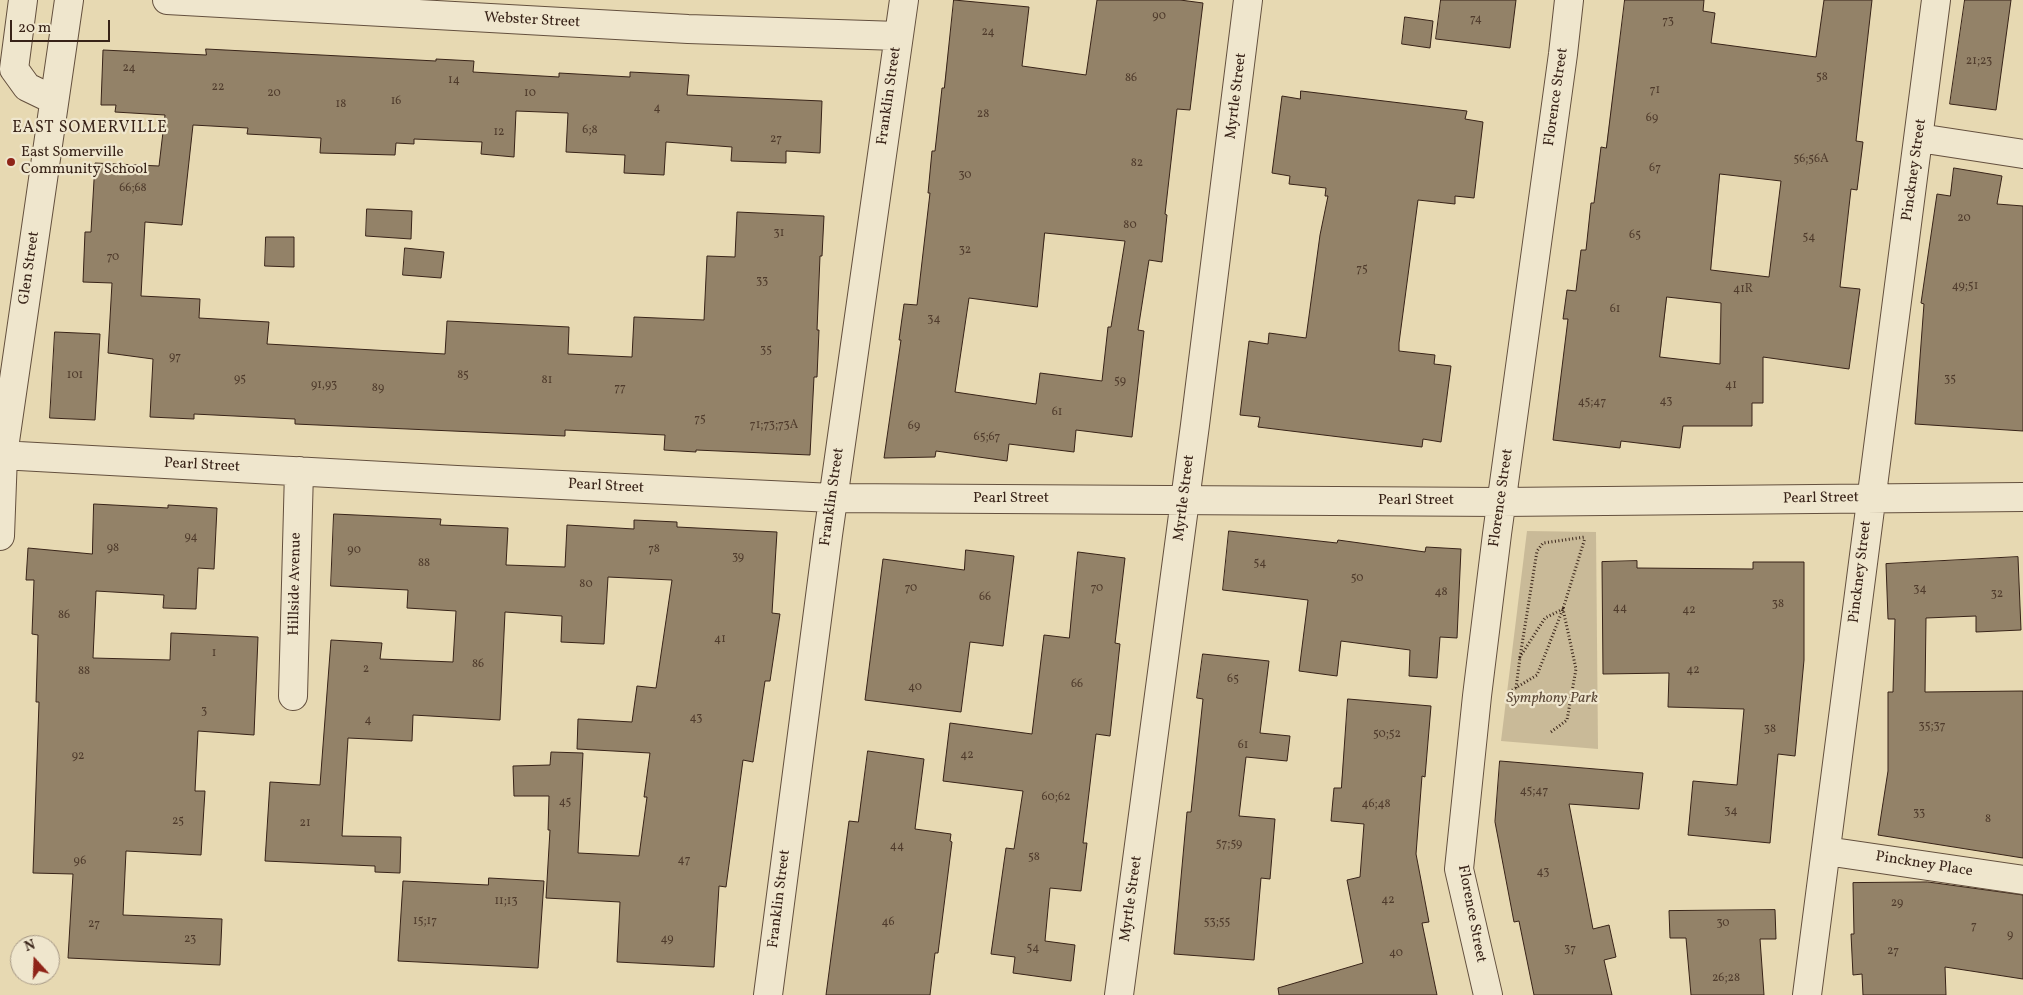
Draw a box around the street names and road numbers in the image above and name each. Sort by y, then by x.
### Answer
street label: Webster Street [483,9,581,33]
street label: Franklin Street [874,46,906,146]
street label: Florence Street [1541,47,1573,147]
street label: Myrtle Street [1223,52,1251,140]
street label: Pinckney Street [1899,118,1931,222]
street label: Glen Street [16,230,44,306]
street label: Franklin Street [817,447,849,547]
street label: Florence Street [1486,448,1518,548]
street label: Myrtle Street [1171,454,1199,542]
street label: Pearl Street [164,455,240,477]
street label: Pearl Street [568,476,644,498]
street label: Pearl Street [1783,489,1859,509]
street label: Pearl Street [973,490,1049,508]
street label: Pearl Street [1378,492,1454,510]
street label: Pinckney Street [1846,520,1876,624]
street label: Hillside Avenue [286,532,306,636]
street label: Pinckney Place [1874,848,1974,882]
street label: Franklin Street [765,849,795,949]
street label: Myrtle Street [1117,855,1147,943]
street label: Florence Street [1453,864,1489,964]

